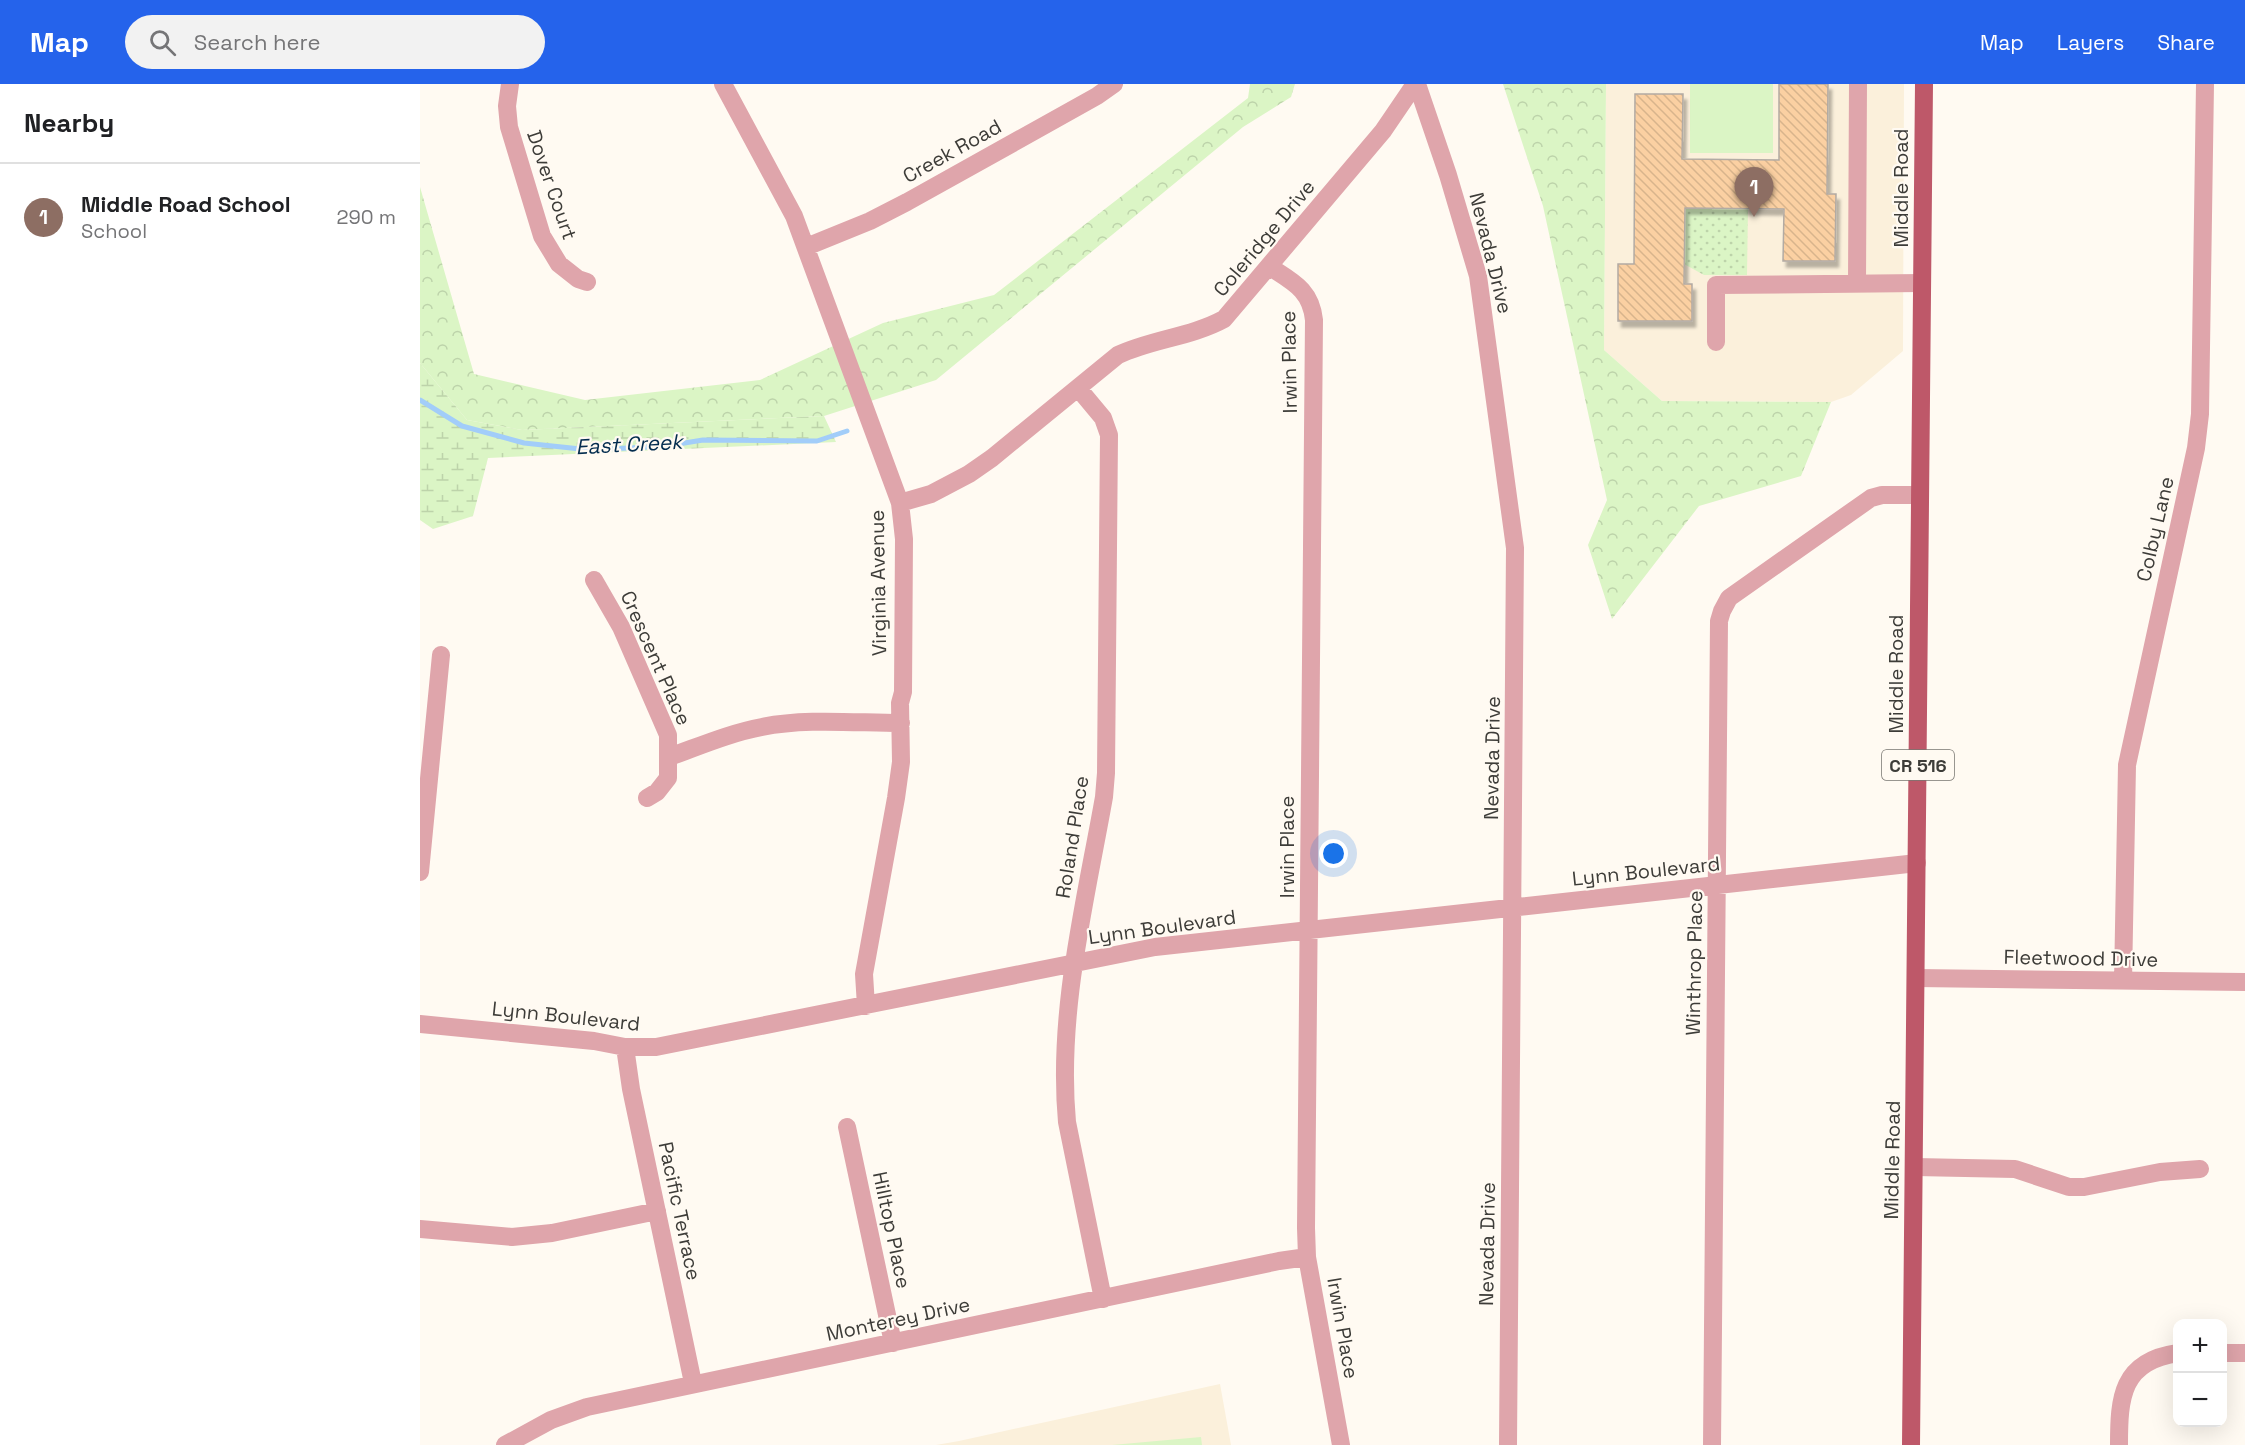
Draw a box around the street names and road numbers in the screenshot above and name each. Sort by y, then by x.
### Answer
street label: Creek Road [898,113,1006,189]
street label: Dover Court [521,127,583,243]
street label: Middle Road [1888,129,1914,247]
street label: Coleridge Drive [1207,174,1321,302]
street label: Nevada Drive [1463,190,1519,316]
street label: Irwin Place [1275,310,1303,414]
street label: Colby Lane [2130,474,2180,584]
street label: Virginia Avenue [864,510,892,656]
street label: Crescent Place [615,587,697,729]
street label: Middle Road [1883,615,1909,733]
street label: Nevada Drive [1478,696,1506,820]
road number: CR 516 [1882,750,1954,780]
street label: Roland Place [1049,774,1095,900]
street label: Irwin Place [1274,796,1300,898]
street label: Lynn Boulevard [1571,850,1721,892]
street label: Winthrop Place [1680,890,1708,1036]
street label: Lynn Boulevard [1086,904,1238,950]
street label: Fleetwood Drive [2003,944,2159,972]
street label: Lynn Boulevard [491,995,641,1037]
street label: Middle Road [1878,1100,1906,1220]
street label: Pacific Terrace [653,1139,707,1283]
street label: Hilltop Place [867,1169,917,1291]
street label: Nevada Drive [1473,1182,1501,1306]
street label: Irwin Place [1321,1275,1365,1381]
street label: Monterey Drive [824,1291,972,1347]

